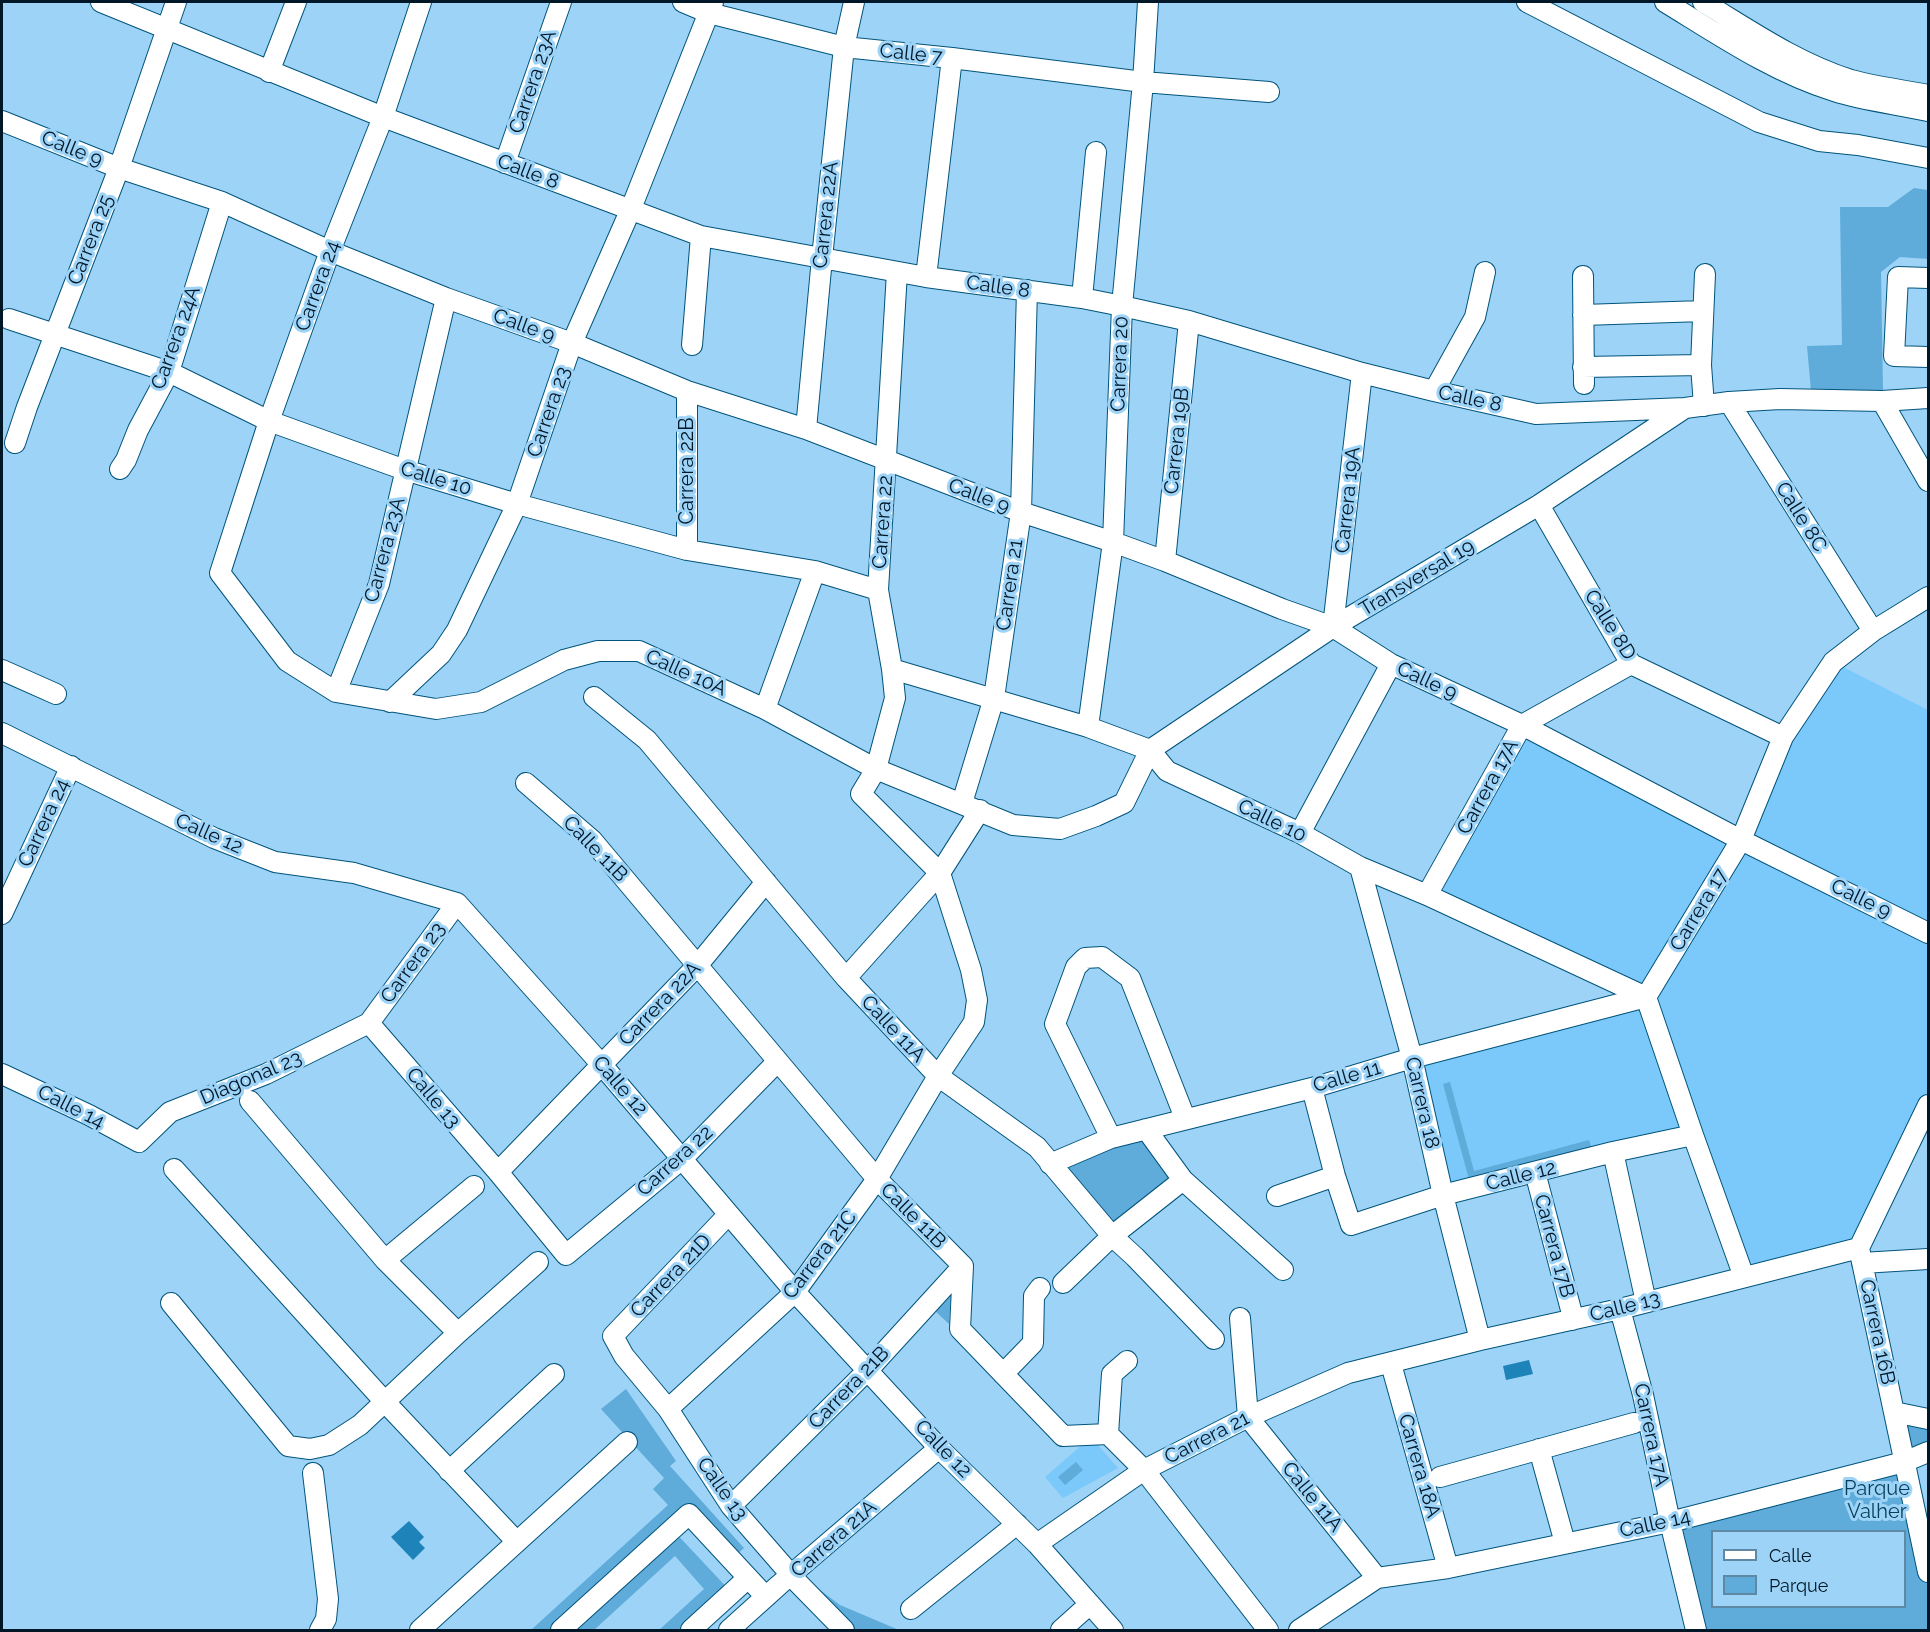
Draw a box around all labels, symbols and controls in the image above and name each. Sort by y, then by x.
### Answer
street label: Carrera 23A [504,27,562,137]
street label: Calle 7 [878,39,944,69]
street label: Calle 9 [38,126,106,172]
street label: Calle 8 [494,149,562,195]
street label: Carrera 22A [808,160,844,270]
street label: Carrera 25 [63,192,119,288]
street label: Carrera 24 [291,238,345,334]
street label: Calle 8 [965,271,1031,303]
street label: Carrera 24A [146,283,206,393]
street label: Calle 9 [490,304,558,348]
street label: Carrera 20 [1106,316,1134,412]
street label: Carrera 23 [522,364,576,460]
street label: Calle 8 [1436,381,1504,417]
street label: Carrera 19B [1159,387,1195,495]
street label: Carrera 22B [675,417,699,525]
street label: Carrera 19A [1330,446,1366,554]
street label: Calle 10 [398,457,474,501]
street label: Calle 9 [945,473,1013,519]
street label: Carrera 22 [868,474,898,570]
street label: Calle 8C [1770,478,1832,556]
street label: Carrera 23A [359,495,411,605]
street label: Transversal 19 [1355,534,1479,622]
street label: Carrera 21 [992,538,1028,632]
street label: Calle 8D [1579,585,1641,665]
street label: Calle 10A [642,644,730,702]
street label: Calle 9 [1393,657,1461,705]
street label: Carrera 17A [1452,735,1524,839]
street label: Carrera 24 [13,775,75,871]
street label: Calle 10 [1234,794,1310,848]
street label: Calle 12 [172,809,246,859]
street label: Calle 11B [558,811,632,887]
street label: Carrera 17 [1665,864,1733,956]
street label: Calle 9 [1827,874,1895,924]
street label: Carrera 23 [376,918,450,1008]
street label: Carrera 22A [614,957,706,1051]
street label: Calle 11A [856,990,930,1068]
street label: Diagonal 23 [197,1046,305,1110]
street label: Calle 12 [588,1051,652,1121]
street label: Carrera 18 [1400,1055,1444,1151]
street label: Calle 11 [1310,1056,1384,1098]
street label: Calle 13 [401,1063,465,1133]
street label: Calle 14 [34,1080,108,1134]
street label: Carrera 22 [632,1121,718,1201]
street label: Calle 12 [1483,1156,1559,1196]
street label: Calle 11B [875,1178,951,1254]
street label: Carrera 17B [1529,1192,1579,1300]
street label: Carrera 21C [778,1206,862,1304]
street label: Carrera 21D [625,1229,717,1323]
street label: Carrera 16B [1854,1277,1900,1387]
street label: Calle 13 [1587,1287,1663,1327]
street label: Carrera 21B [804,1342,894,1434]
street label: Carrera 17A [1628,1381,1674,1489]
street label: Carrera 21 [1161,1406,1253,1470]
street label: Carrera 18A [1393,1411,1445,1521]
street label: Calle 12 [910,1415,976,1483]
street label: Calle 13 [692,1453,752,1525]
street label: Calle 11A [1277,1457,1347,1537]
park label: Parque Valher [1844,1477,1910,1524]
street label: Carrera 21A [786,1495,882,1583]
street label: Calle 14 [1617,1505,1693,1543]
legend [1711,1530,1906,1608]
text: Calle [1769,1545,1812,1566]
text: Parque [1769,1575,1828,1596]

